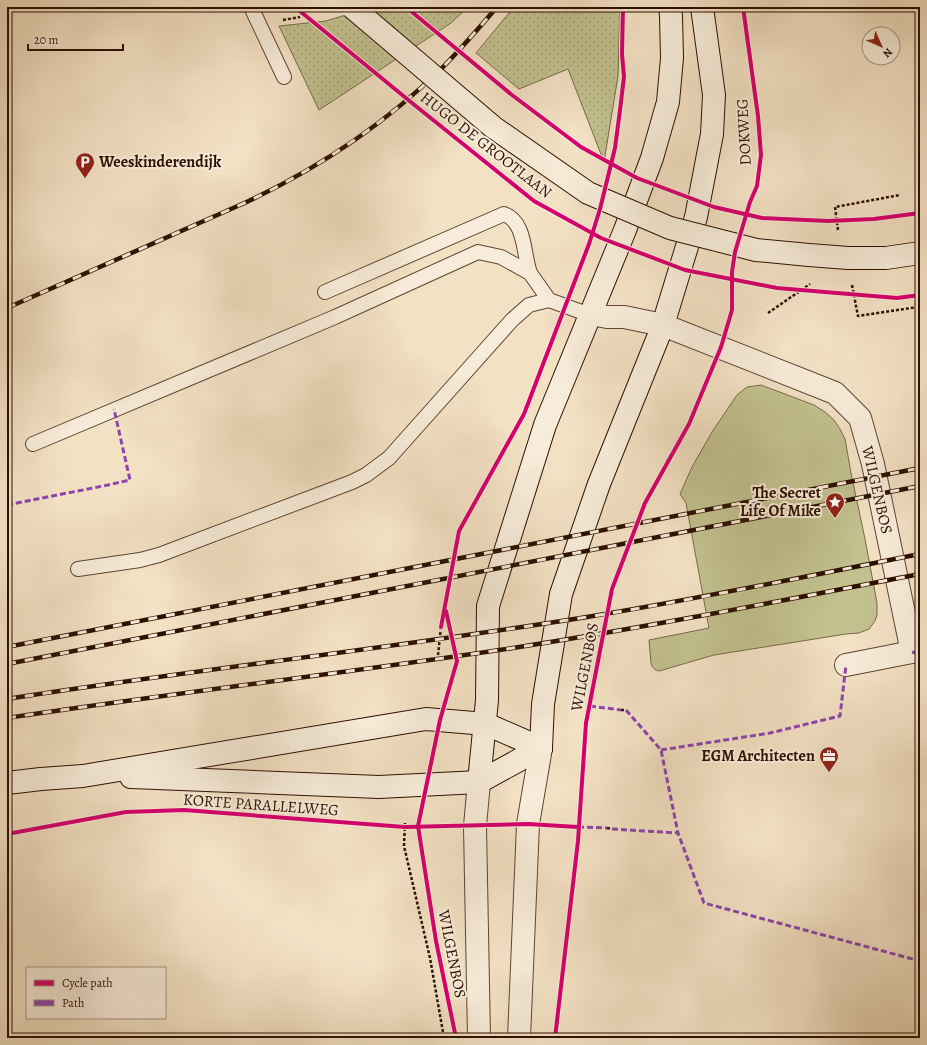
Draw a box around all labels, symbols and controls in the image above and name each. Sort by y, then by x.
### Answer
scale bar [28,26,123,52]
north arrow [861,26,901,66]
text: 20 m [34,32,58,48]
text: N [880,45,896,61]
street label: HUGO DE GROOTLAAN [416,87,556,203]
street label: DOKWEG [731,98,757,166]
parking icon: Weeskinderendijk [74,151,96,179]
place label: Weeskinderendijk [98,151,222,173]
street label: WILGENBOS [856,443,898,536]
place label: The Secret Life Of Mike [740,482,822,522]
place icon: The Secret Life Of Mike [824,491,846,519]
street label: WILGENBOS [565,621,604,714]
place label: EGM Architecten [701,745,815,767]
office icon: EGM Architecten [818,745,840,773]
street label: KORTE PARALLELWEG [182,789,340,821]
street label: WILGENBOS [432,907,471,1000]
legend [26,967,166,1019]
text: Cycle path [62,975,113,991]
text: Path [62,995,85,1011]

